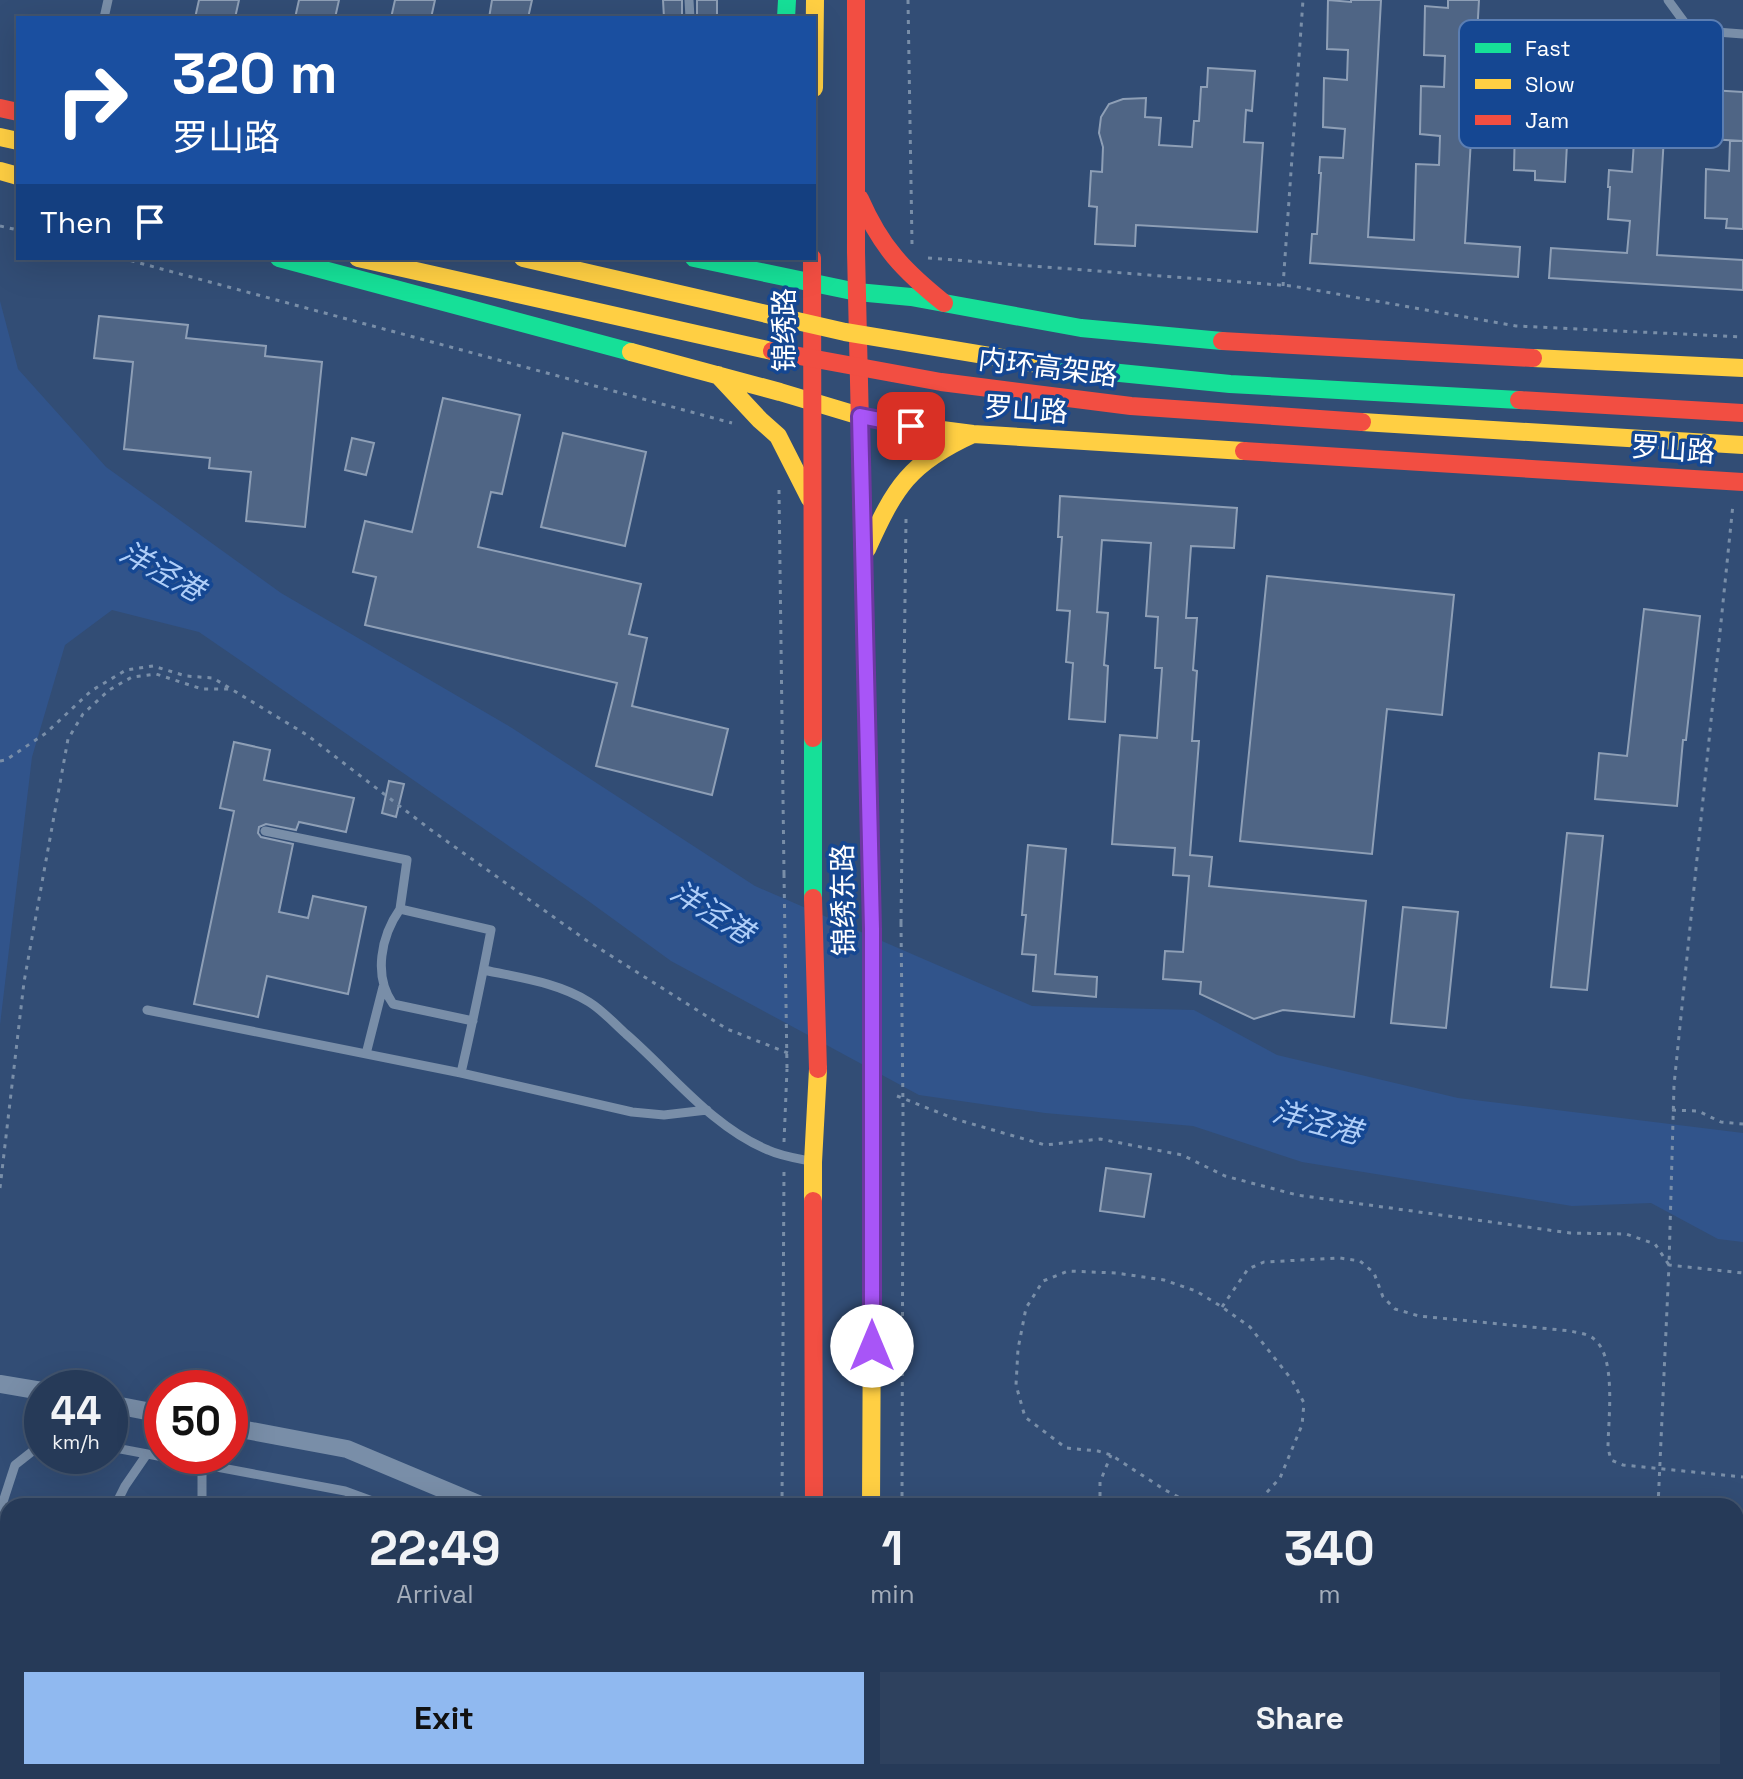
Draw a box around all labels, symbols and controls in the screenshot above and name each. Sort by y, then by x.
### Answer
legend [1459,20,1723,148]
text: Fast [1525,34,1571,62]
text: 320 m [172,38,338,109]
icon: right [40,48,144,152]
text: Slow [1525,70,1575,98]
text: Jam [1525,106,1569,134]
text: 罗山路 [172,115,280,161]
icon: arrive [128,200,172,244]
text: Then [40,203,112,242]
street label: 锦绣路 [766,288,802,372]
street label: 内环高架路 [976,341,1120,393]
street label: 罗山路 [983,388,1069,430]
pin [877,392,945,460]
icon: arrive [889,404,933,448]
street label: 罗山路 [1630,428,1716,470]
water label: 洋泾港 [113,532,214,612]
street label: 锦绣东路 [824,844,862,956]
water label: 洋泾港 [664,872,764,955]
water label: 洋泾港 [1268,1092,1369,1154]
position arrow [830,1304,914,1388]
speed limit sign: 50 [144,1370,248,1474]
text: 44 [51,1386,101,1437]
text: km/h [52,1429,100,1455]
text: 22:49 [369,1518,501,1579]
text: 1 [881,1518,903,1579]
text: 340 [1284,1518,1375,1579]
text: Arrival [396,1577,474,1611]
text: min [870,1577,915,1611]
text: m [1318,1577,1341,1611]
button: Exit [24,1672,864,1764]
button: Share [880,1672,1720,1764]

